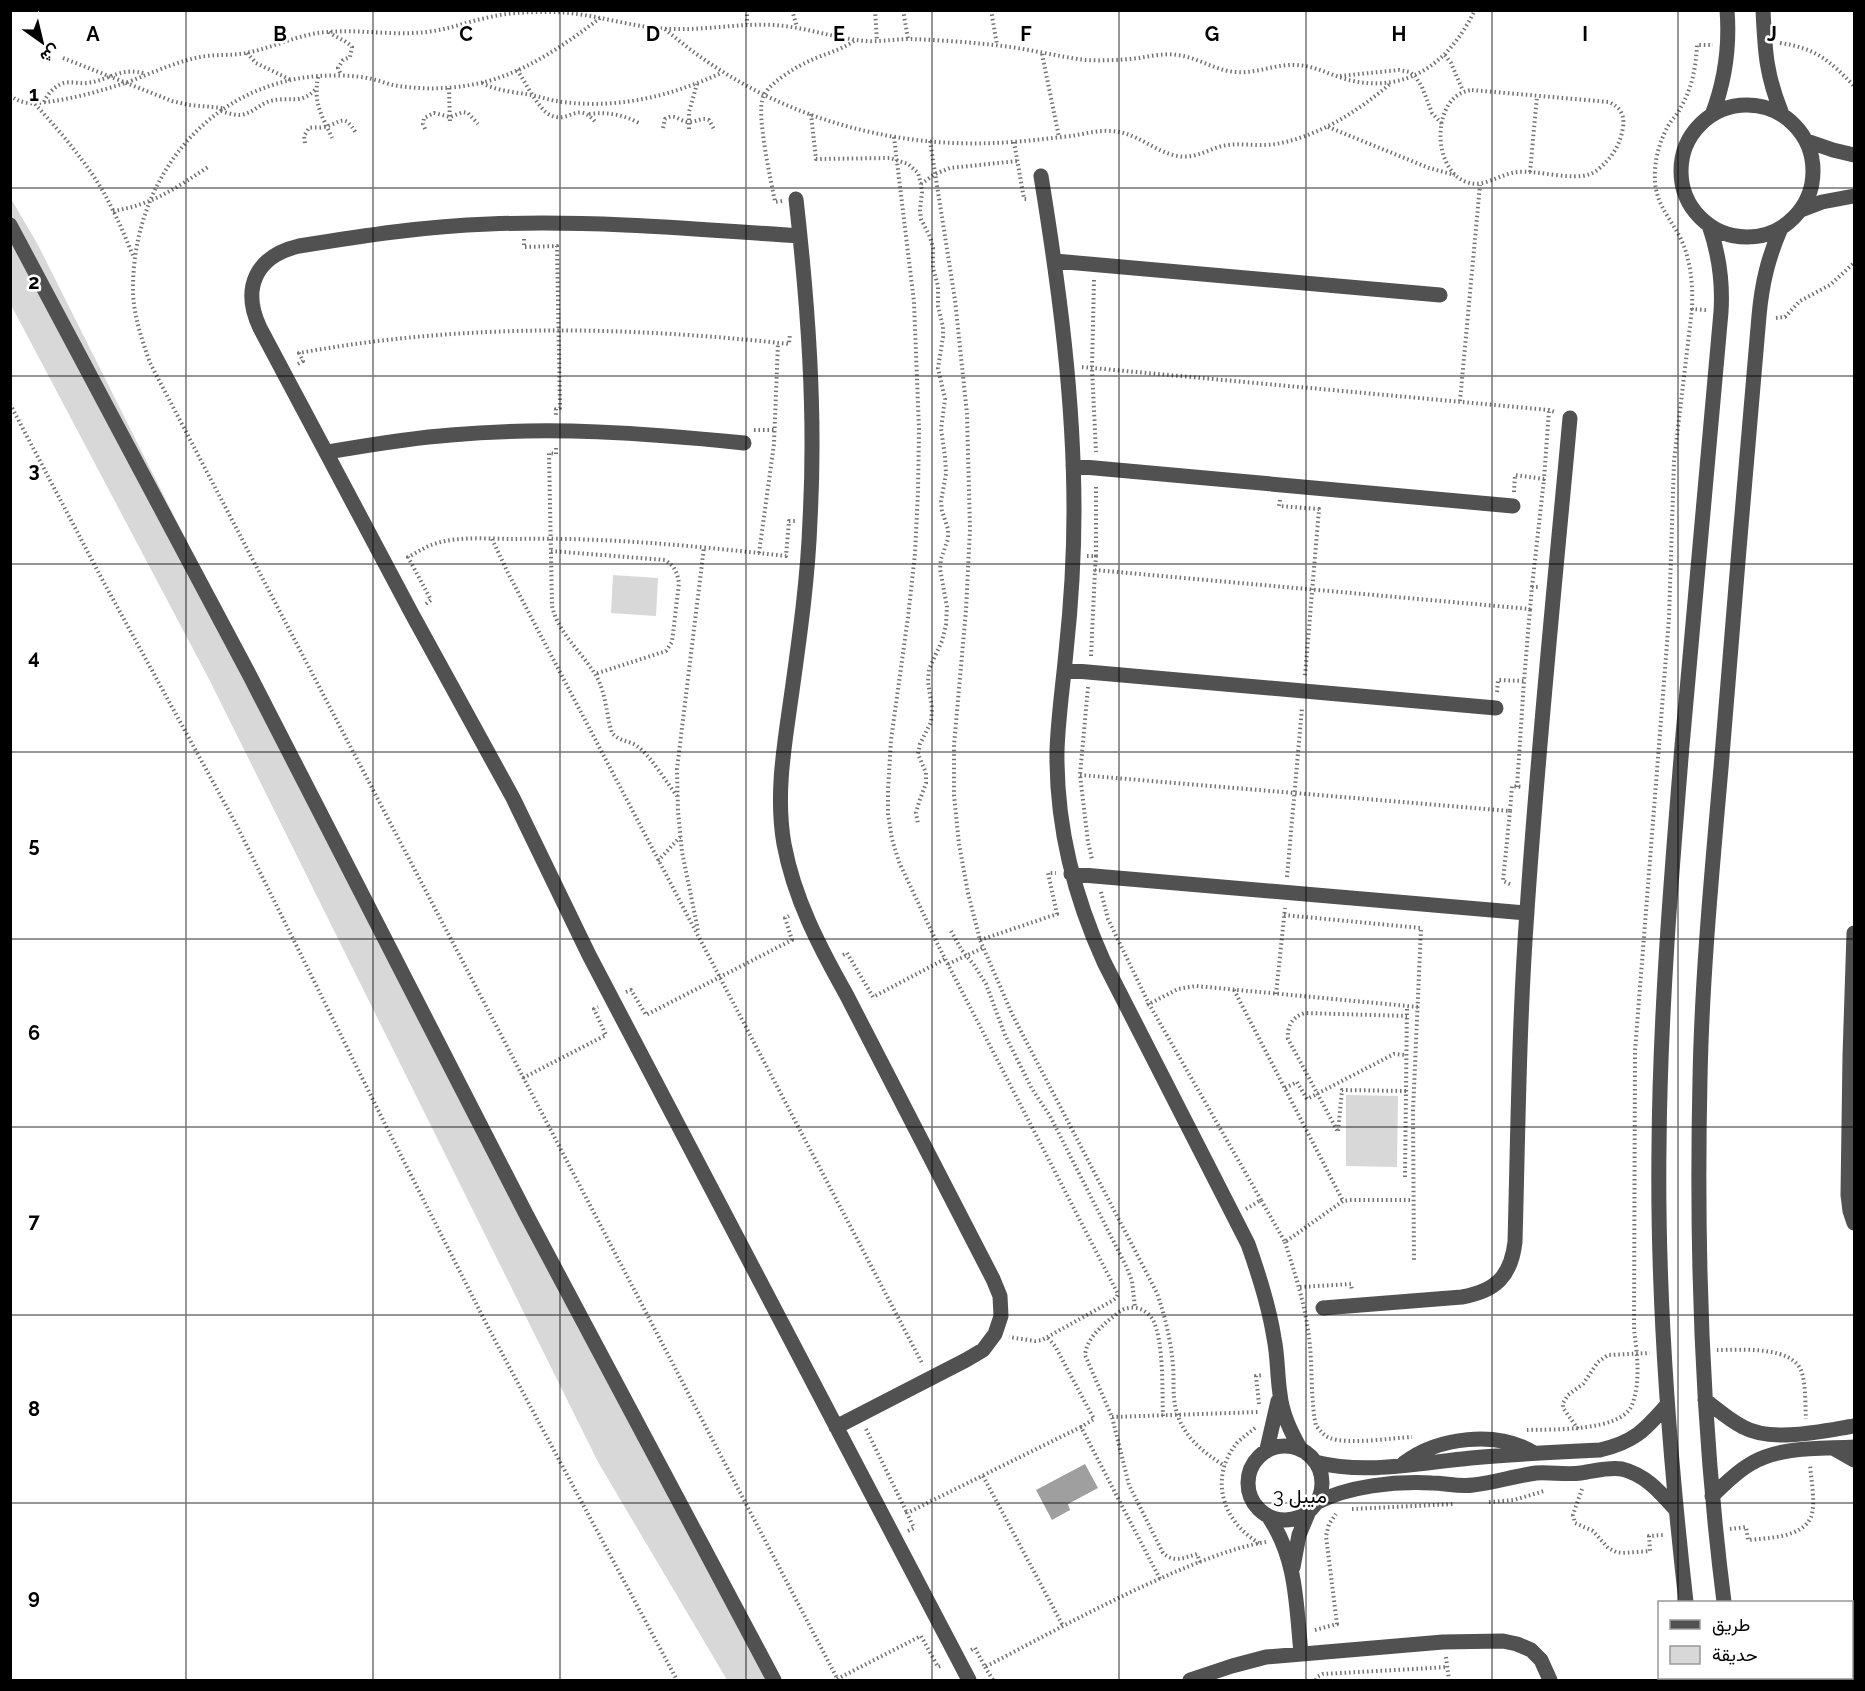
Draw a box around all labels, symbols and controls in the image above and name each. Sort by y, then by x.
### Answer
north arrow [12,12,72,72]
text: A [86,22,100,46]
text: B [273,22,287,46]
text: C [459,22,473,46]
text: D [646,22,660,46]
text: E [833,22,845,46]
text: F [1020,22,1032,46]
text: G [1205,22,1219,46]
text: H [1392,22,1406,46]
text: I [1582,22,1588,46]
text: J [1767,22,1777,46]
text: ش [37,41,63,67]
text: 1 [29,82,39,106]
text: 2 [28,270,40,294]
text: 3 [28,458,40,482]
text: 4 [28,645,40,669]
text: 5 [28,833,40,857]
text: 6 [28,1021,40,1045]
text: 7 [28,1209,40,1233]
text: 8 [28,1397,40,1421]
district label: ميبل 3 [1273,1484,1327,1508]
text: 9 [28,1585,40,1609]
legend [1658,1601,1853,1679]
text: طريق [1712,1614,1750,1636]
text: حديقة [1712,1644,1758,1665]

